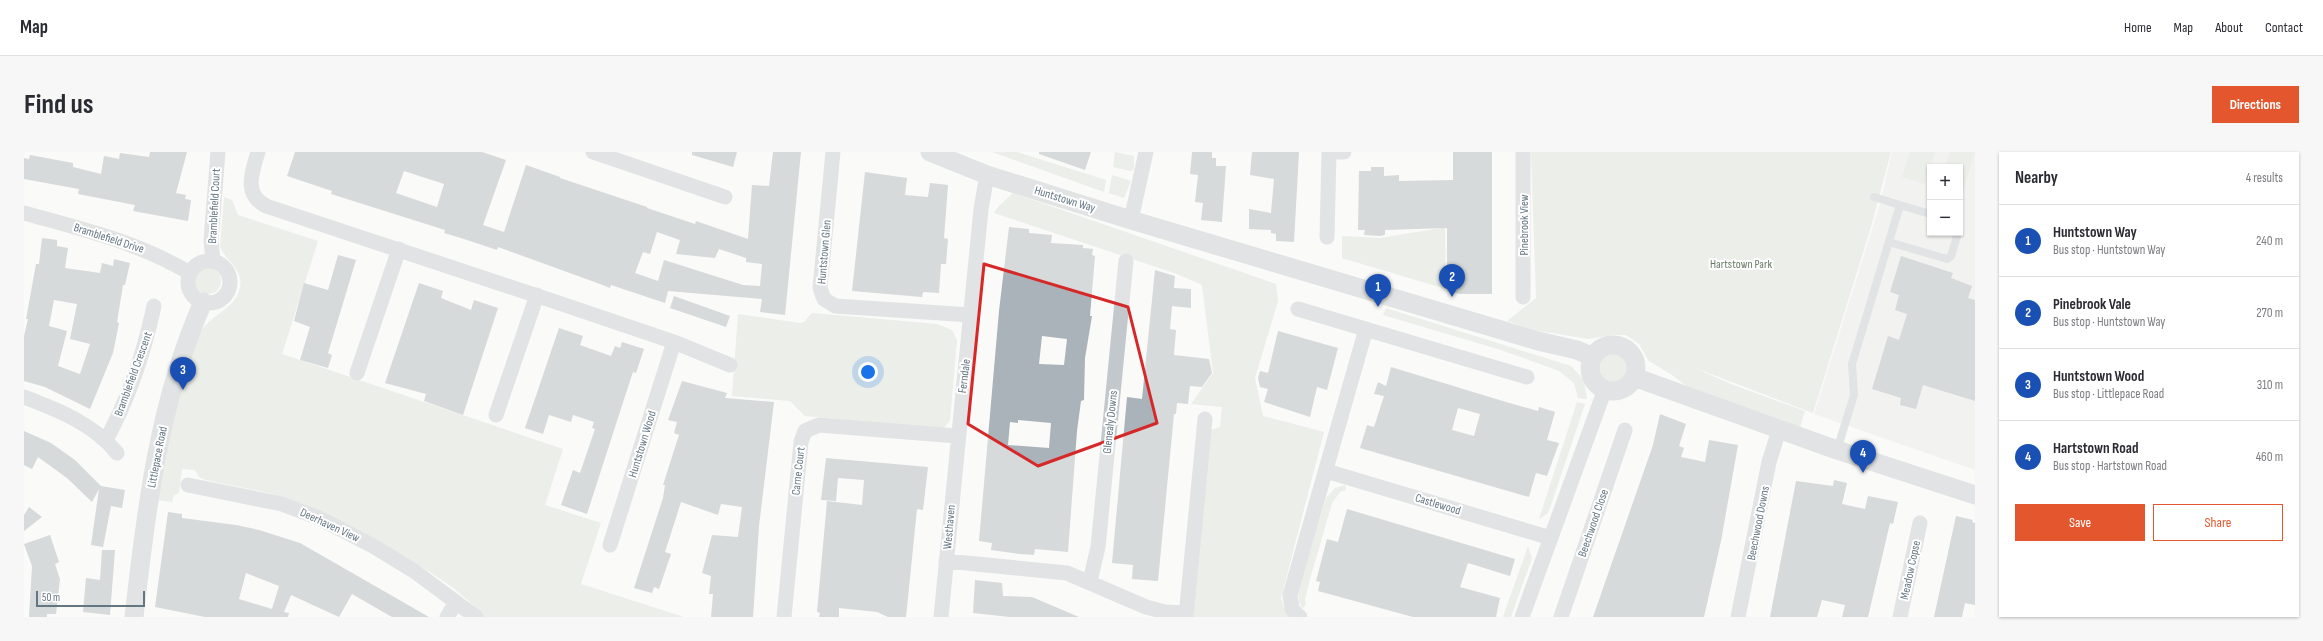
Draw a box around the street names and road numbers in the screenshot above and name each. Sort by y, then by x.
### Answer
street label: Bramblefield Court [205,168,224,244]
street label: Huntstown Way [1032,183,1098,216]
street label: Pinebrook View [1517,194,1532,256]
street label: Huntstown Glen [814,219,835,285]
street label: Bramblefield Drive [72,220,146,257]
street label: Bramblefield Crescent [111,330,156,418]
street label: Ferndale [955,358,974,394]
street label: Glenealy Downs [1100,390,1121,454]
street label: Huntstown Wood [625,409,660,479]
street label: Littlepace Road [144,425,171,489]
street label: Carne Court [789,446,809,496]
street label: Beechwood Downs [1744,485,1773,562]
street label: Beechwood Close [1575,487,1612,559]
street label: Castlewood [1413,490,1462,519]
street label: Westhaven [940,504,959,550]
street label: Deerhaven View [298,505,362,546]
street label: Meadow Copse [1897,539,1924,601]

